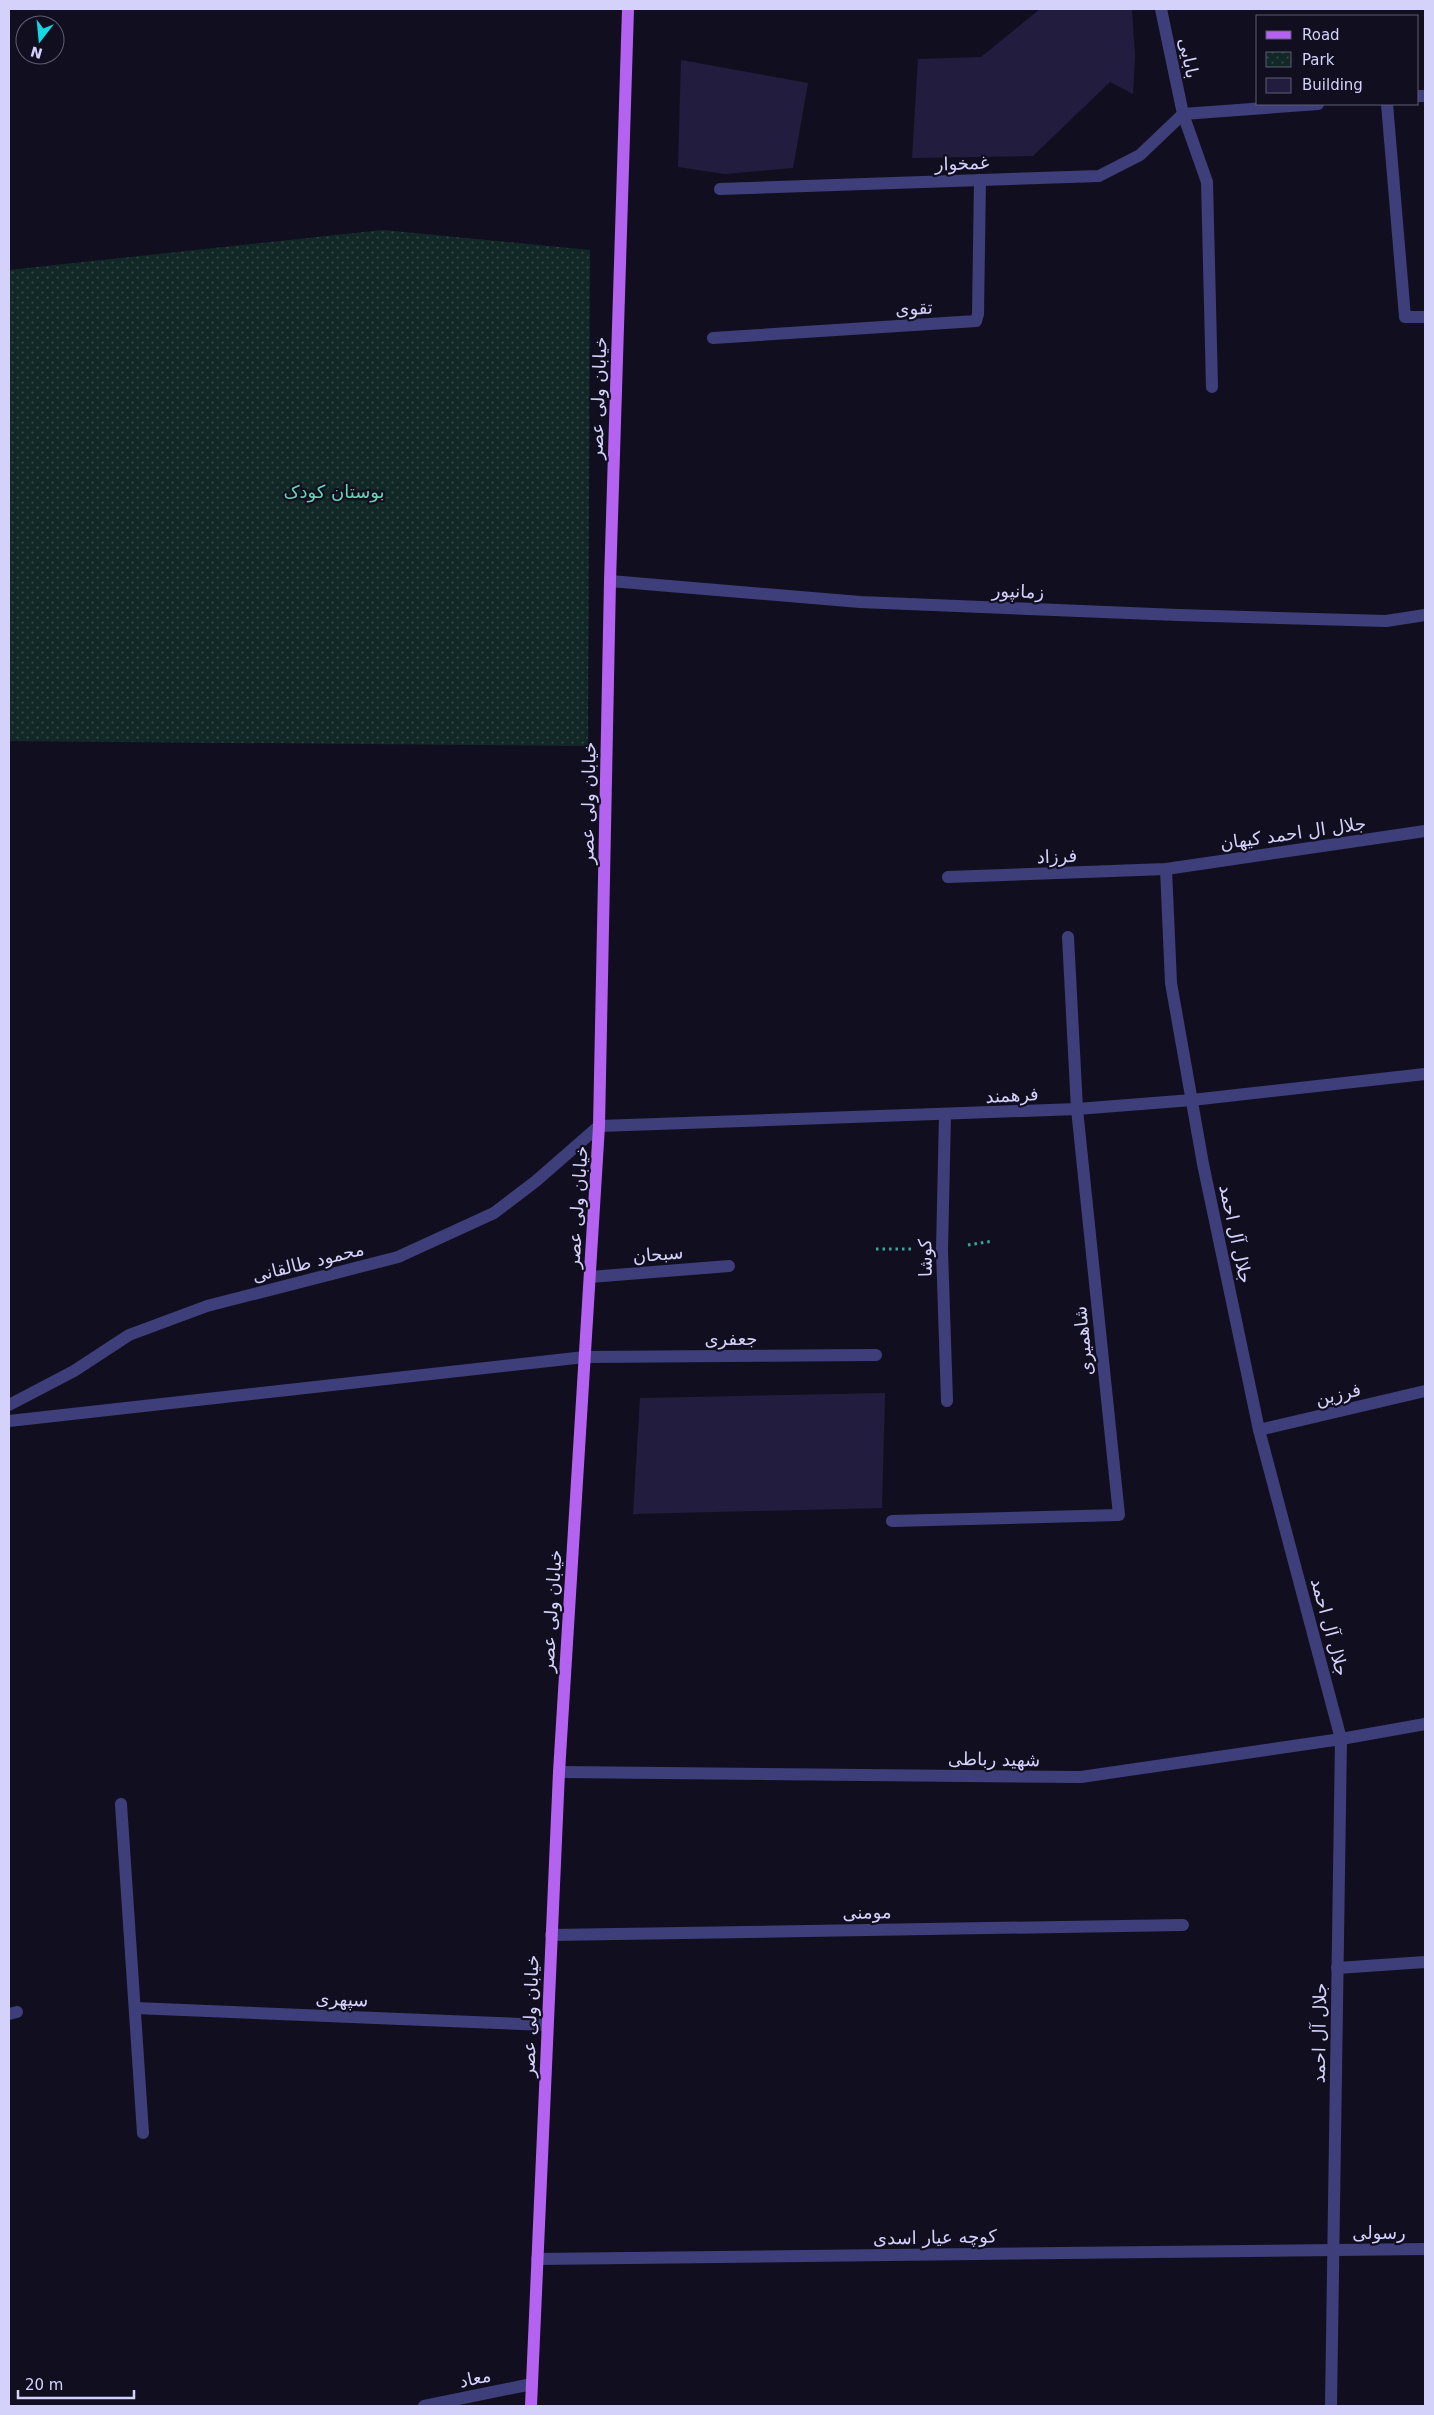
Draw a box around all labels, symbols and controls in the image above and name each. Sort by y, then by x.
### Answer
north arrow [15,15,65,65]
legend [1256,15,1419,105]
text: Road [1302,26,1340,44]
street label: بابایی [1174,36,1204,80]
text: N [29,43,44,62]
text: Park [1302,51,1335,69]
text: Building [1302,76,1363,94]
street label: غمخوار [933,152,990,175]
street label: تقوی [895,297,933,320]
street label: خیابان ولی عصر [585,336,612,461]
park label: بوستان کودک [283,481,385,503]
street label: زمانپور [990,580,1044,603]
street label: خیابان ولی عصر [576,741,601,866]
street label: جلال ال احمد کیهان [1219,812,1367,855]
street label: فرزاد [1037,845,1078,868]
street label: فرهمند [985,1083,1039,1108]
street label: خیابان ولی عصر [562,1145,593,1270]
street label: جلال آل احمد [1215,1182,1258,1285]
street label: محمود طالقانی [250,1238,366,1287]
street label: کوشا [914,1238,937,1277]
street label: سبحان [632,1241,684,1267]
street label: شاهمیری [1069,1305,1098,1377]
street label: جعفری [705,1328,757,1350]
street label: فرزین [1313,1379,1363,1410]
street label: خیابان ولی عصر [536,1549,567,1674]
street label: جلال آل احمد [1307,1576,1354,1678]
street label: شهید رباطی [948,1748,1040,1771]
street label: مومنی [842,1901,892,1924]
street label: خیابان ولی عصر [517,1954,544,2079]
street label: جلال آل احمد [1307,1983,1330,2083]
street label: سپهری [315,1988,369,2011]
street label: رسولی [1352,2222,1406,2244]
street label: کوچه عیار اسدی [873,2225,998,2250]
street label: معاد [457,2364,493,2392]
scale bar [18,2368,134,2400]
text: 20 m [25,2376,63,2394]

